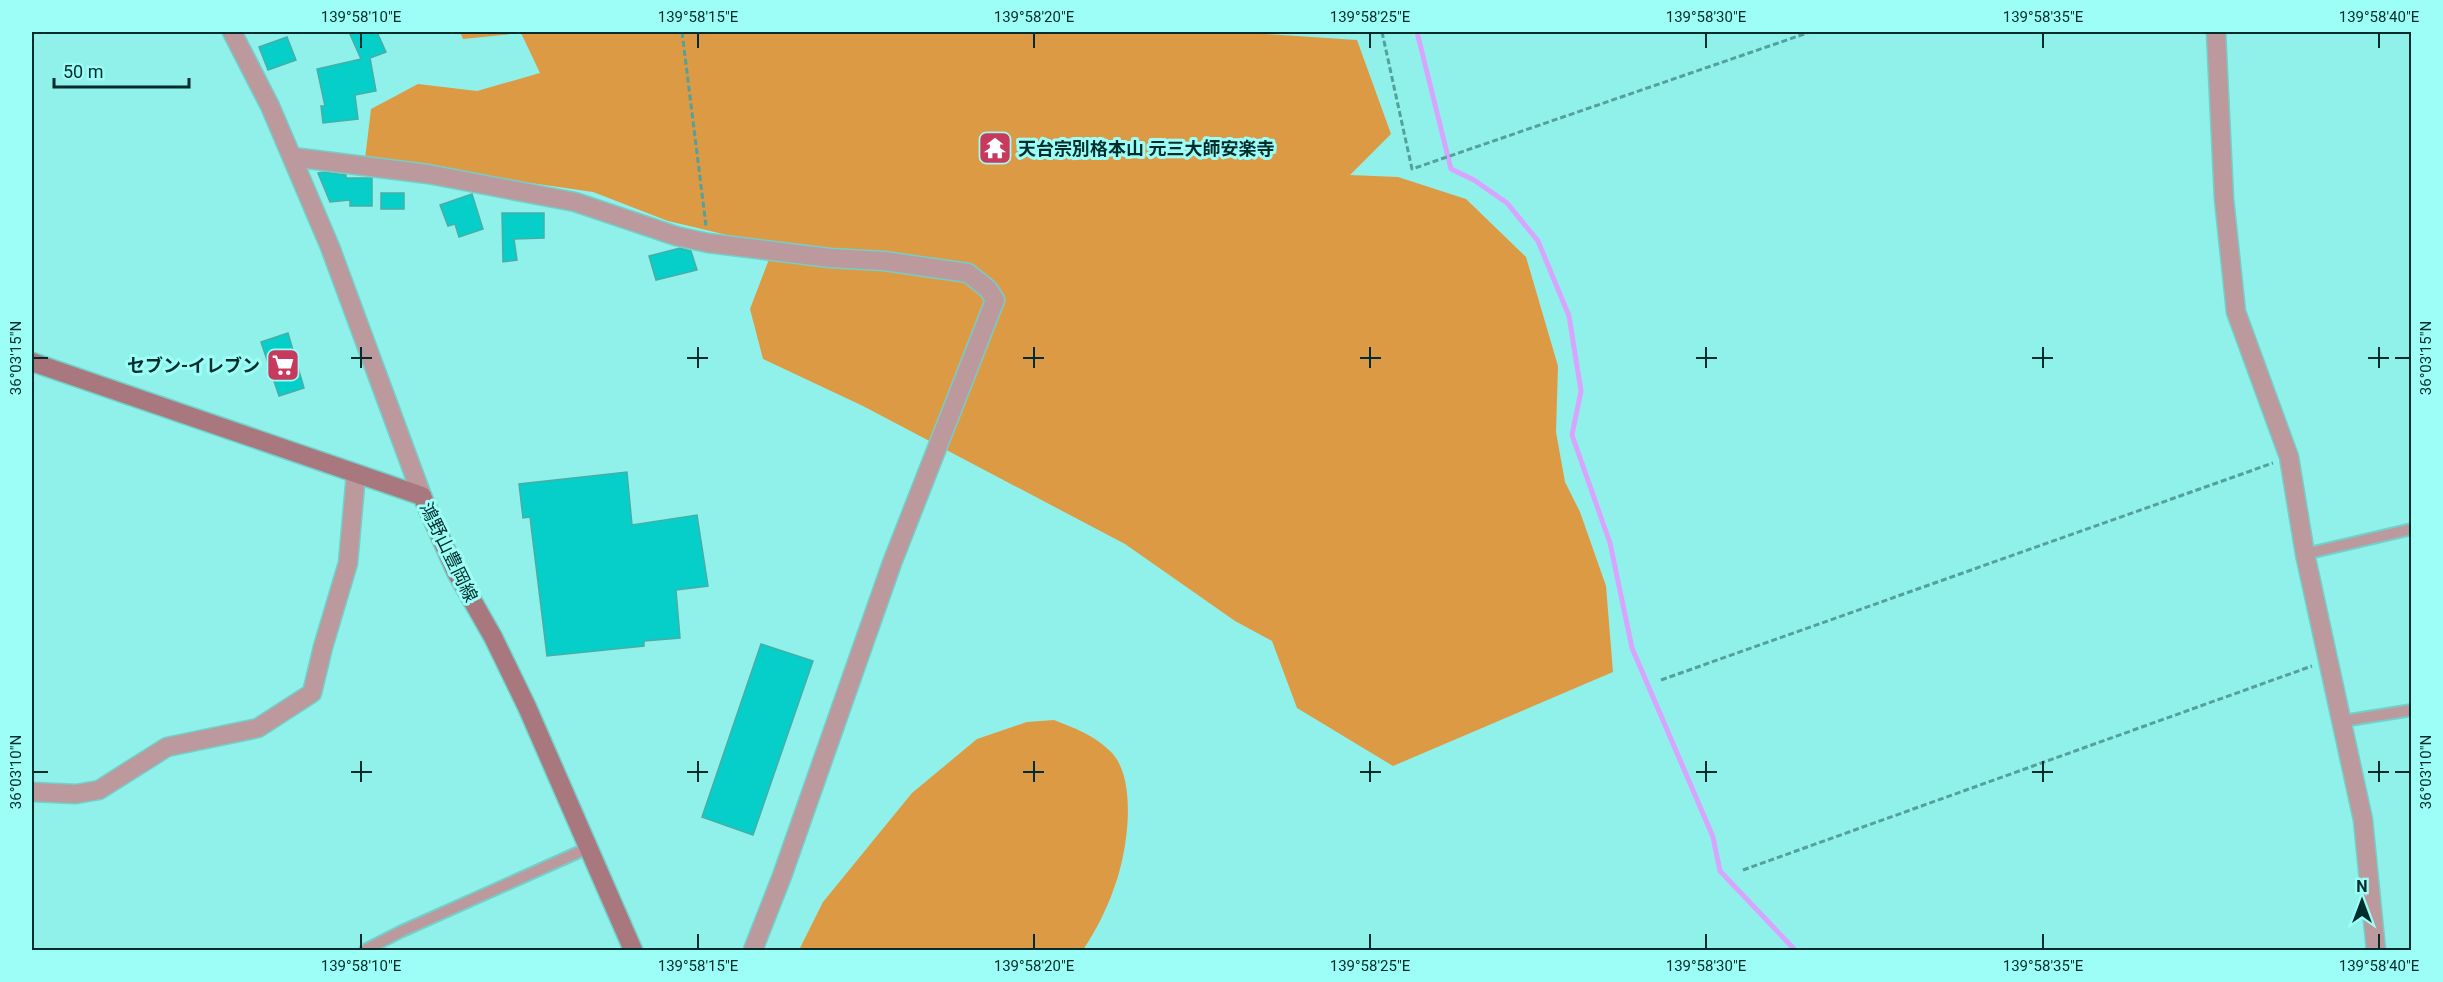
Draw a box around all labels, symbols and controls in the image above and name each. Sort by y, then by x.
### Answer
text: 139°58'10"E [321,8,402,26]
text: 139°58'15"E [658,8,739,26]
text: 139°58'20"E [994,8,1075,26]
text: 139°58'25"E [1330,8,1411,26]
text: 139°58'30"E [1666,8,1747,26]
text: 139°58'35"E [2003,8,2084,26]
text: 139°58'40"E [2339,8,2420,26]
scale bar [54,51,189,89]
text: 50 m [63,61,103,82]
temple icon: 天台宗別格本山 元三大師安楽寺 [977,130,1013,166]
place label: 天台宗別格本山 元三大師安楽寺 [1018,138,1274,159]
text: 36°03'15"N [7,321,25,395]
text: 36°03'15"N [2417,321,2435,395]
supermarket icon: セブン-イレブン [265,347,301,383]
place label: セブン-イレブン [127,355,260,376]
street label: 鴻野山豊岡線 [416,499,482,605]
text: 36°03'10"N [7,735,25,809]
text: 36°03'10"N [2417,735,2435,809]
north arrow [2332,871,2392,931]
text: N [2356,877,2368,896]
text: 139°58'10"E [321,957,402,975]
text: 139°58'15"E [658,957,739,975]
text: 139°58'20"E [994,957,1075,975]
text: 139°58'25"E [1330,957,1411,975]
text: 139°58'30"E [1666,957,1747,975]
text: 139°58'35"E [2003,957,2084,975]
text: 139°58'40"E [2339,957,2420,975]

